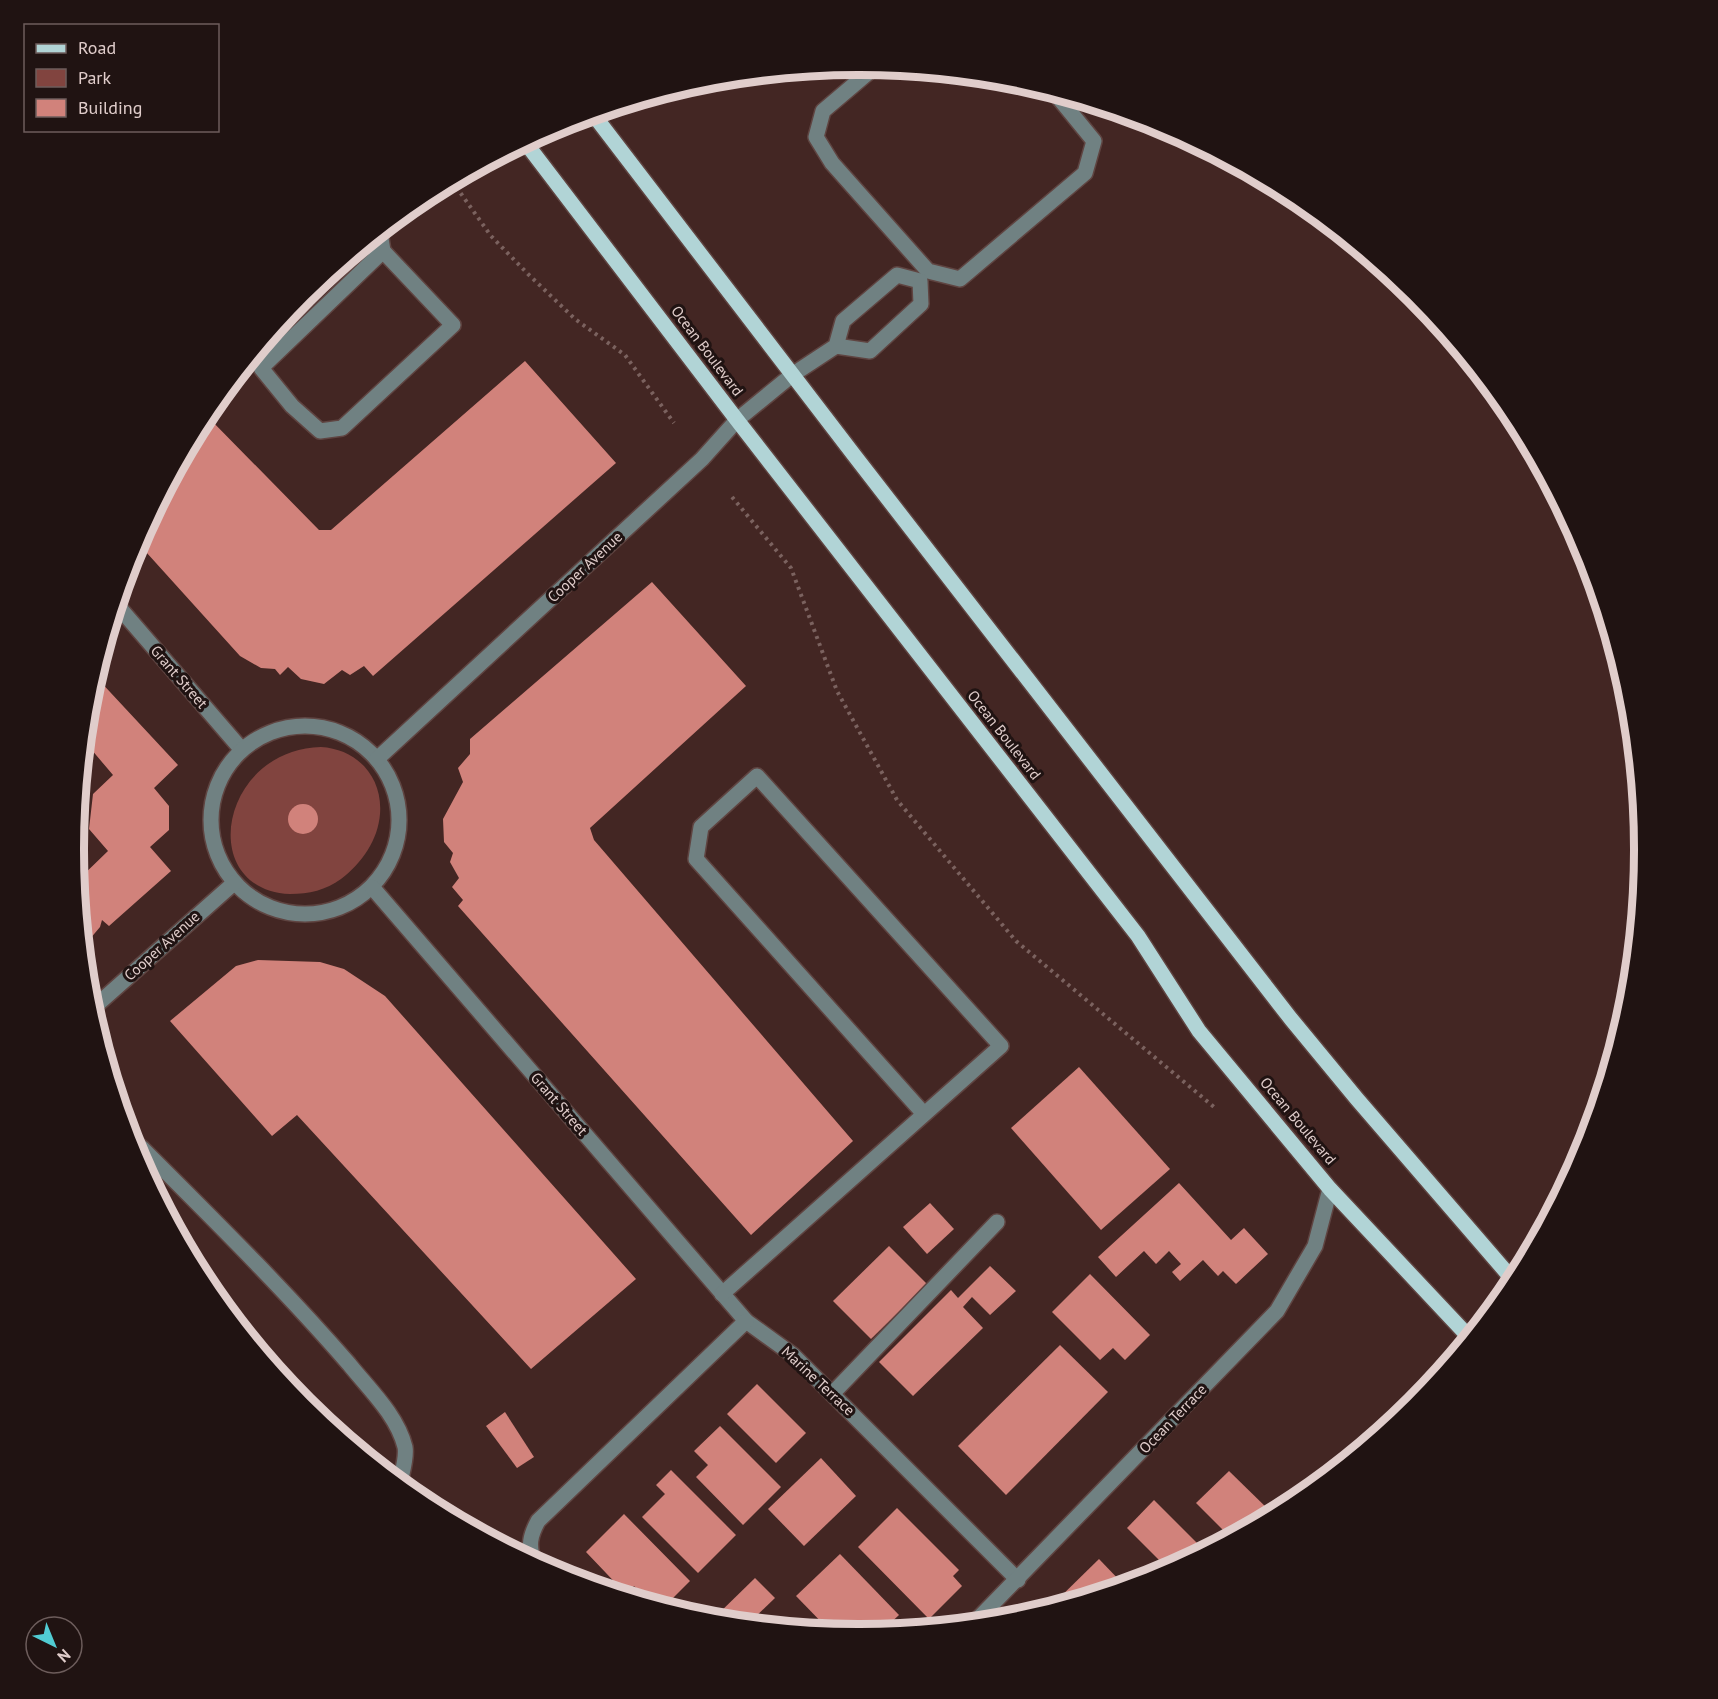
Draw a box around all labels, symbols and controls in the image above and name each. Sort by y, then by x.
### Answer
legend [24,24,219,132]
text: Road [78,36,116,59]
text: Park [78,66,111,89]
text: Building [78,96,142,119]
street label: Ocean Boulevard [667,302,748,400]
street label: Cooper Avenue [543,527,626,606]
street label: Grant Street [147,641,212,712]
street label: Ocean Boulevard [964,686,1045,783]
street label: Cooper Avenue [120,907,203,985]
street label: Grant Street [527,1068,592,1139]
street label: Ocean Boulevard [1256,1073,1340,1168]
street label: Marine Terrace [778,1342,859,1419]
street label: Ocean Terrace [1135,1380,1210,1457]
north arrow [24,1615,84,1675]
text: N [54,1645,75,1667]

